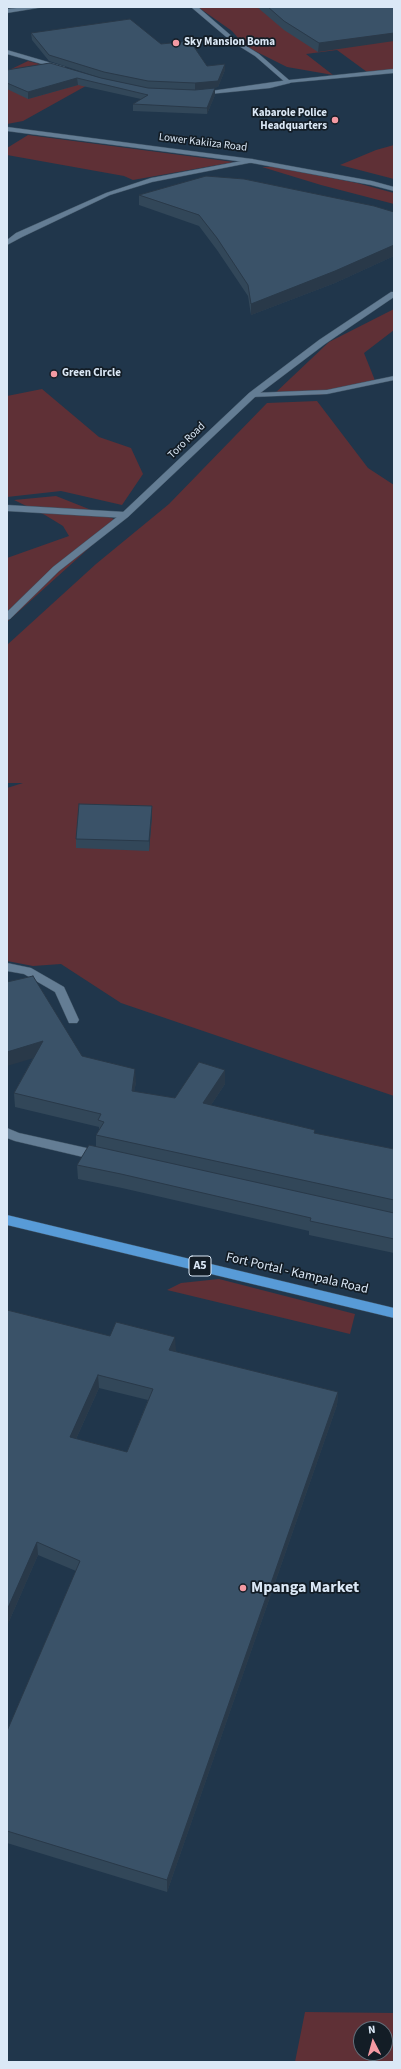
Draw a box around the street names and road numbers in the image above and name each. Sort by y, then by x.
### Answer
street label: Lower Kakiiza Road [158,131,248,155]
street label: Toro Road [166,420,208,462]
street label: Fort Portal - Kampala Road [224,1250,370,1298]
road number: A5 [189,1256,211,1276]

